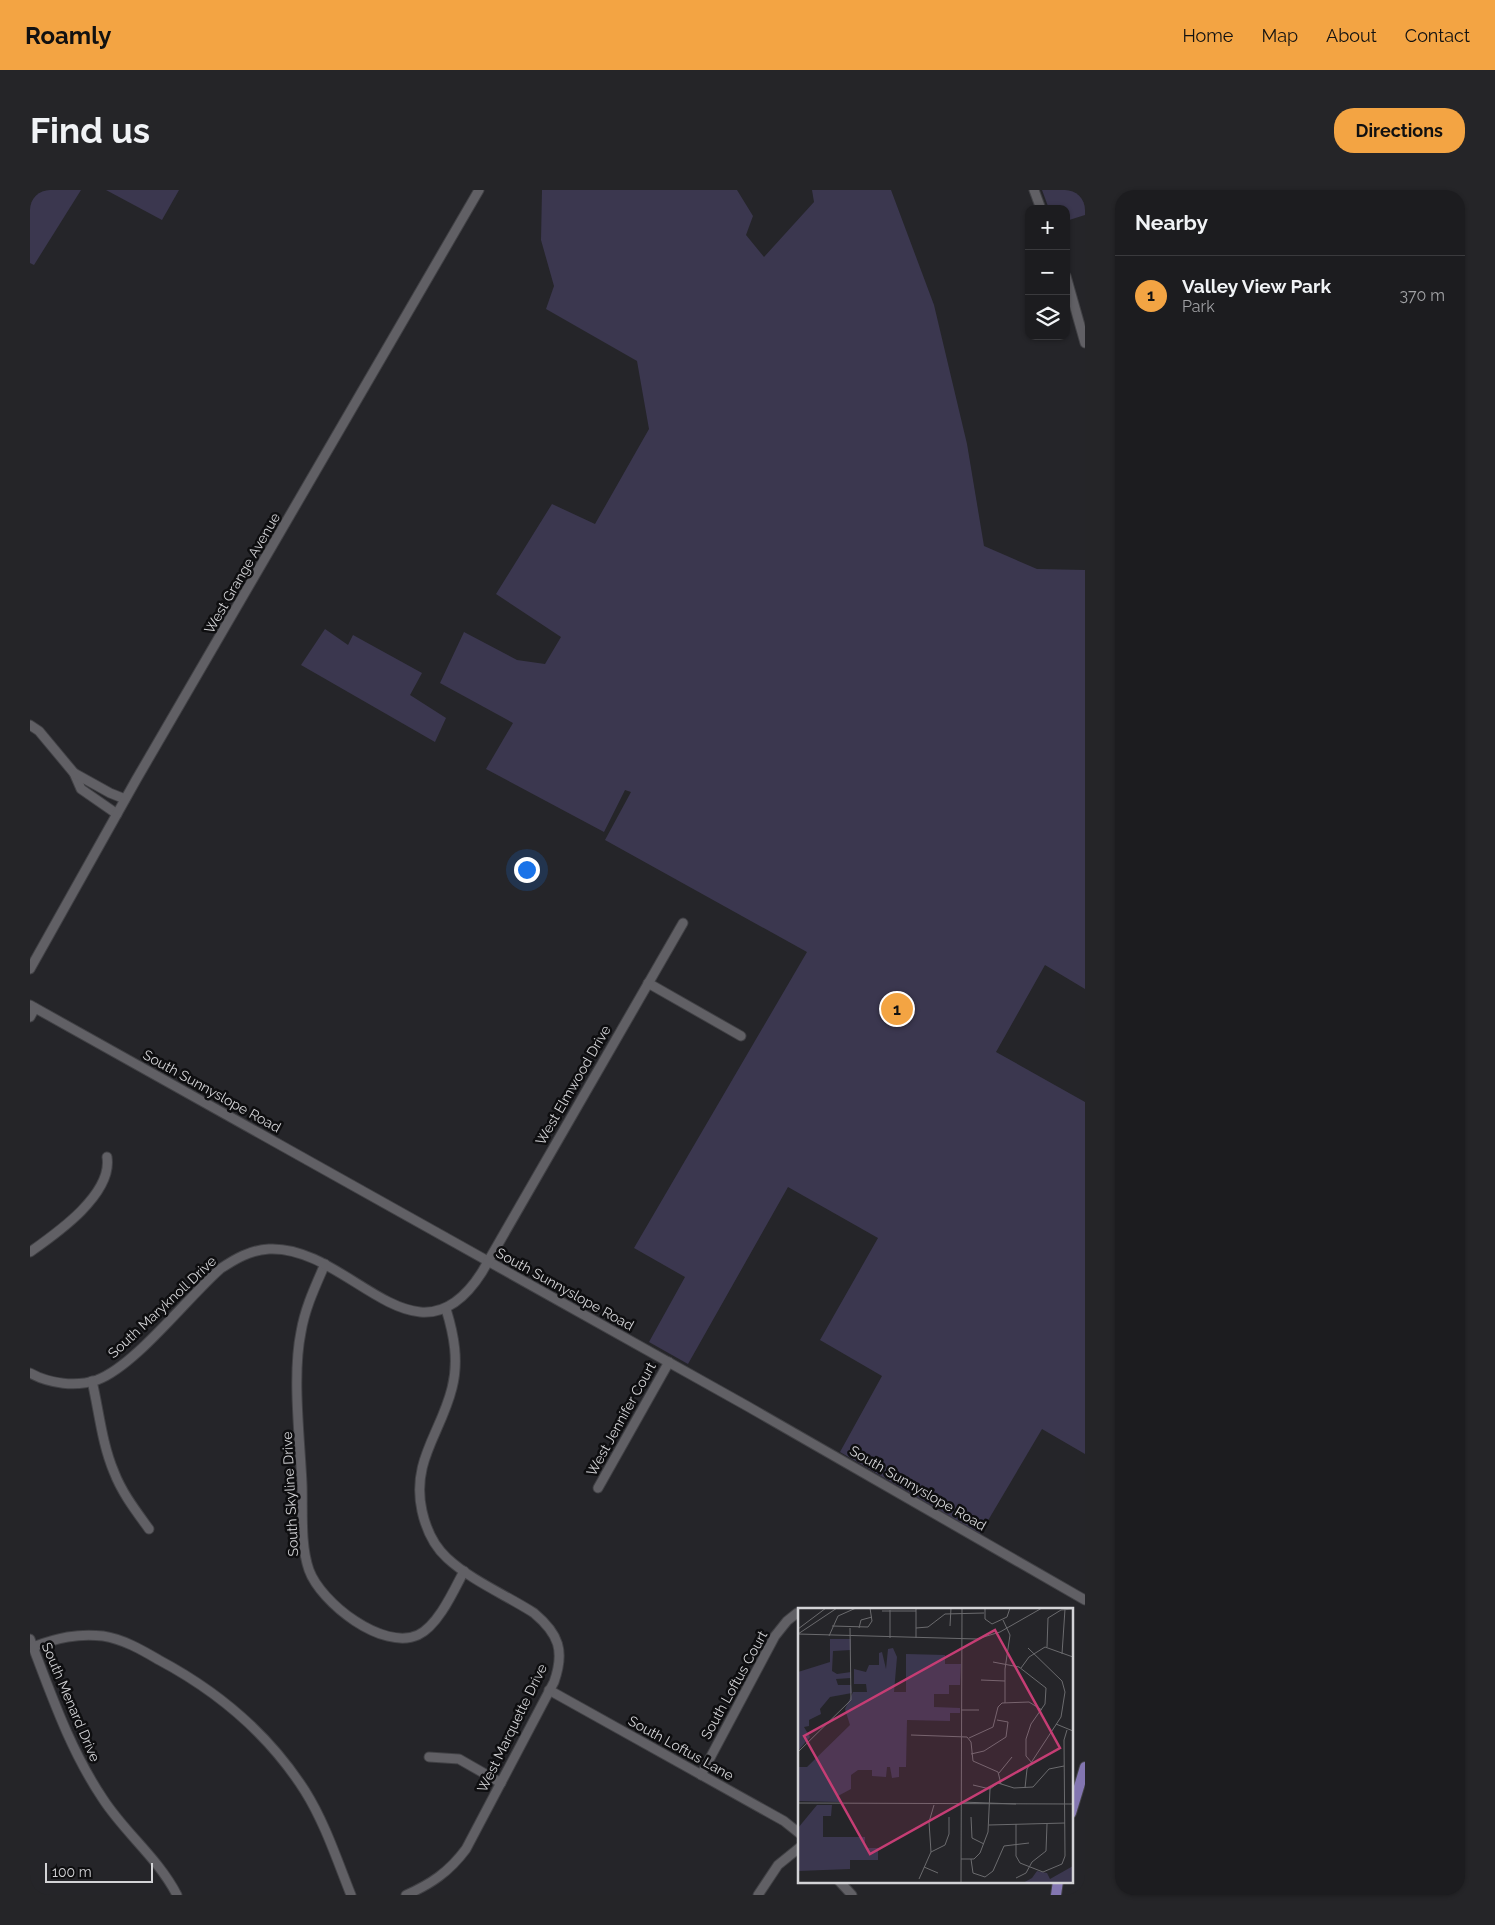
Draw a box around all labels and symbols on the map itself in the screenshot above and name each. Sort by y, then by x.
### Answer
street label: West Grange Avenue [201,510,283,636]
your location [514,857,540,883]
pin: 1 [881,990,913,1028]
street label: West Elmwood Drive [532,1022,614,1148]
street label: South Sunnyslope Road [140,1046,284,1136]
street label: South Sunnyslope Road [493,1244,637,1334]
street label: South Maryknoll Drive [105,1253,219,1361]
street label: West Jennifer Court [583,1359,659,1479]
street label: South Skyline Drive [279,1431,301,1557]
street label: South Sunnyslope Road [847,1442,989,1534]
inset map [798,1608,1072,1882]
street label: South Loftus Court [698,1628,771,1742]
street label: South Menard Drive [39,1640,103,1764]
street label: West Marquette Drive [474,1661,550,1795]
street label: South Loftus Lane [626,1712,736,1784]
scale bar [45,1860,152,1883]

